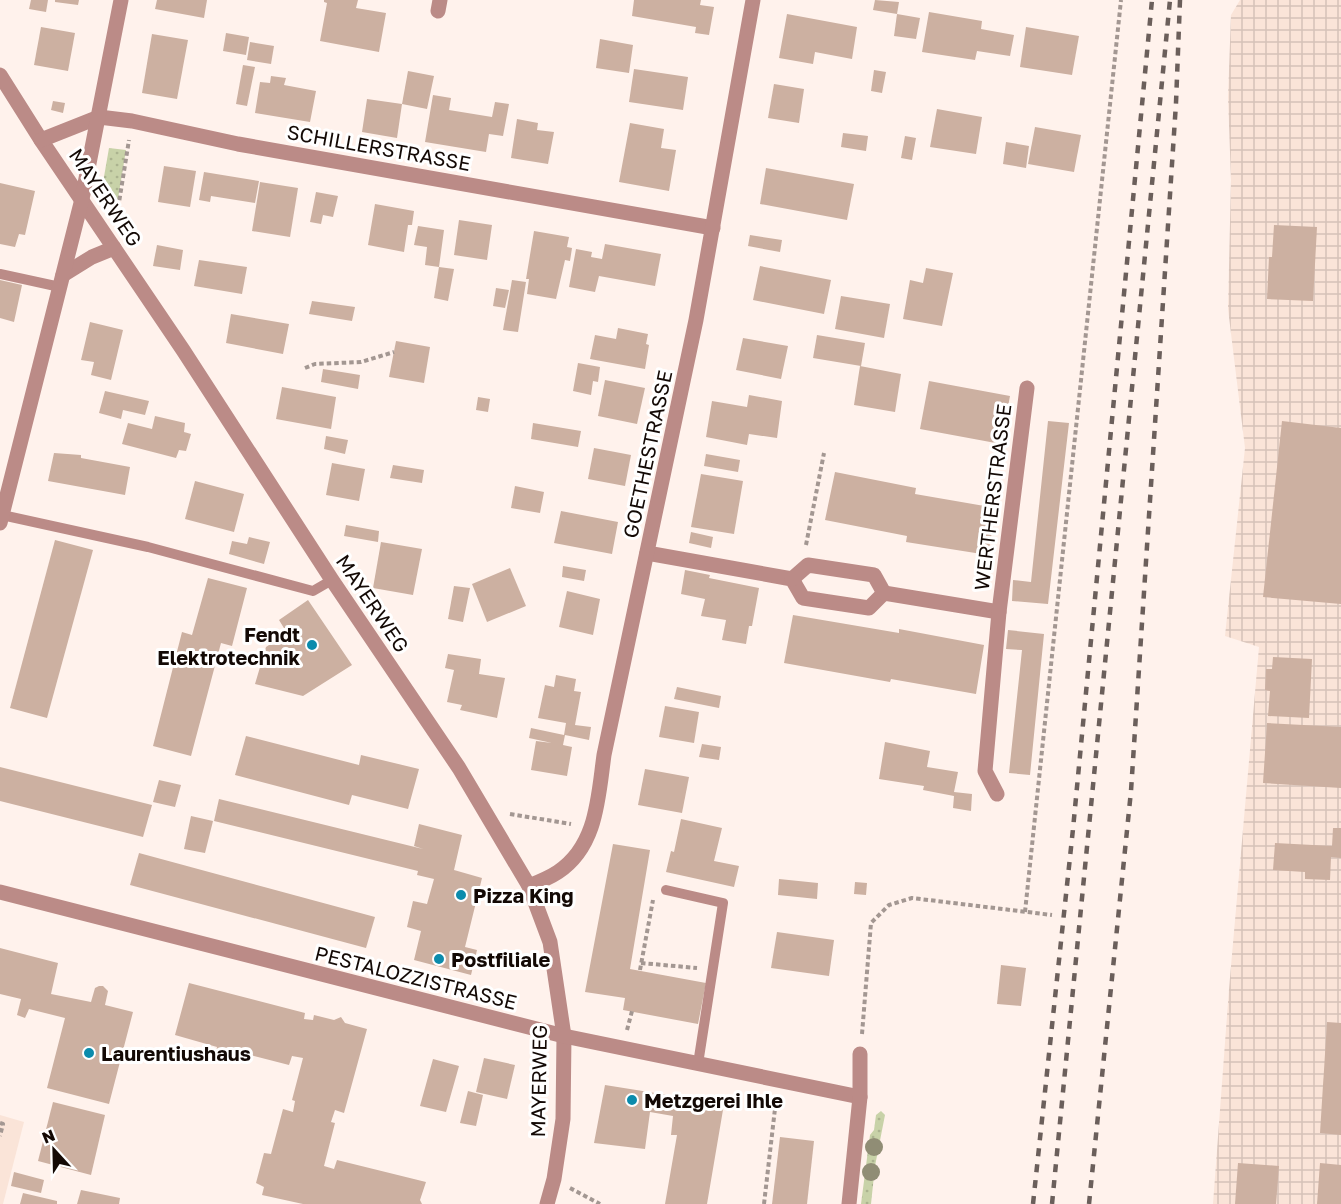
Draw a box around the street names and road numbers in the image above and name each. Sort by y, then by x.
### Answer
street label: SCHILLERSTRASSE [285,119,473,175]
street label: MAYERWEG [65,144,147,250]
street label: GOETHESTRASSE [618,368,676,540]
street label: WERTHERSTRASSE [969,402,1015,592]
street label: MAYERWEG [332,550,414,656]
street label: PESTALOZZISTRASSE [312,940,520,1014]
street label: MAYERWEG [525,1024,551,1138]

